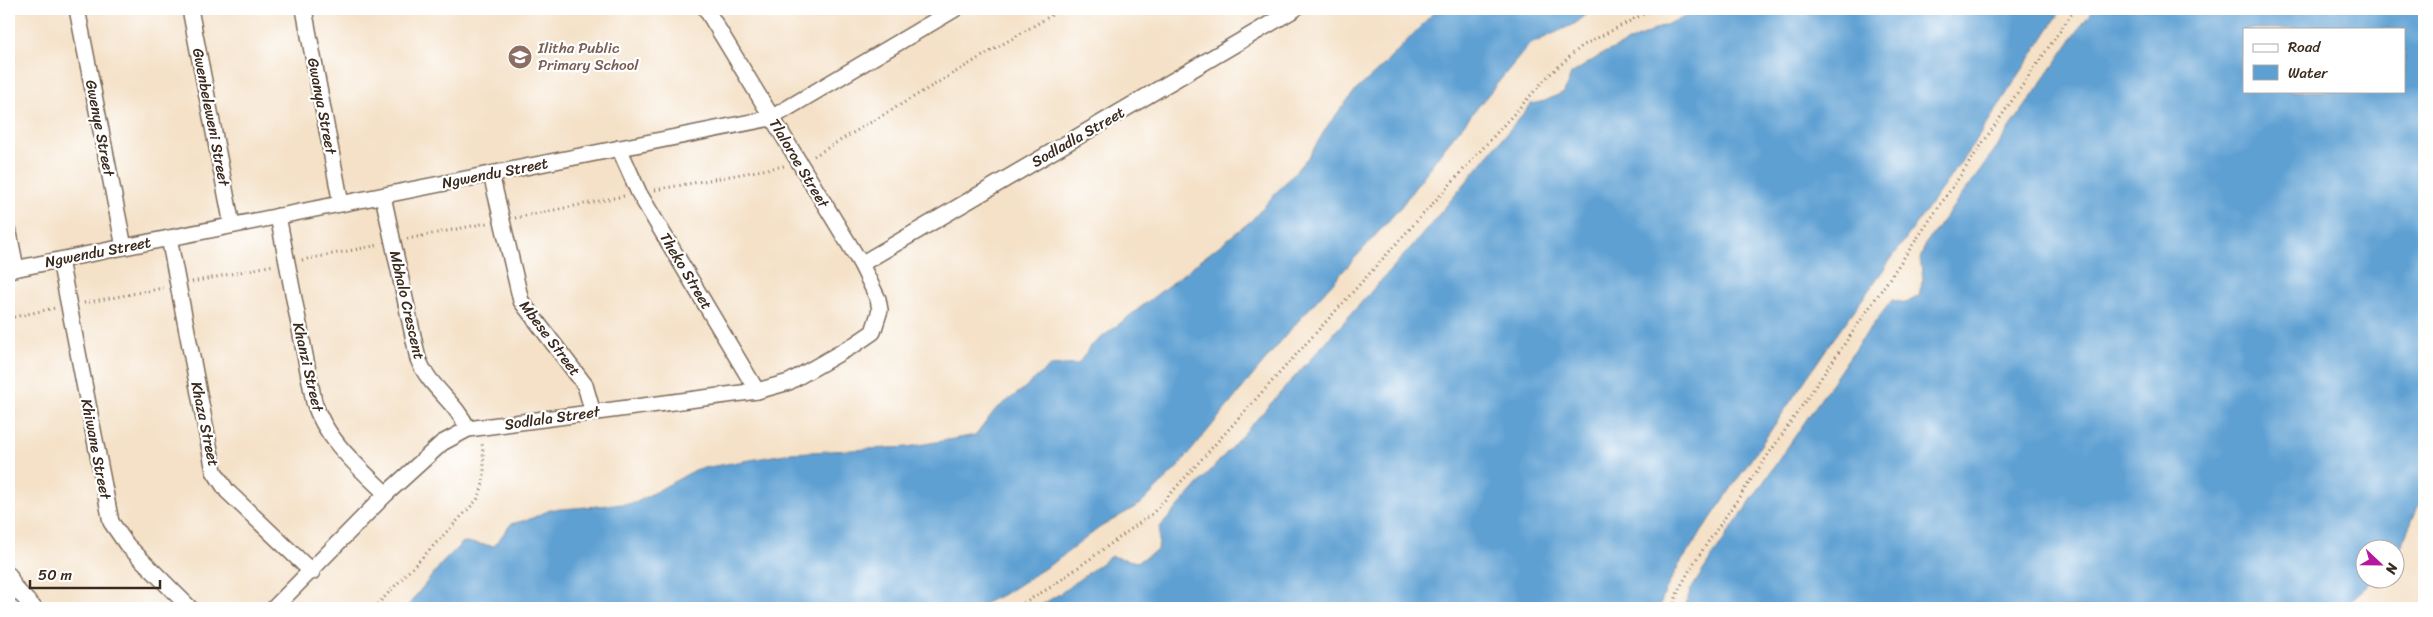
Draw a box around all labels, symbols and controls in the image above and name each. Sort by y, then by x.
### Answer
legend [2243,28,2406,92]
text: Road [2288,34,2321,60]
place label: Ilitha Public Primary School [537,35,639,78]
school or university icon: Ilitha Public Primary School [507,44,533,70]
street label: Gwenbeleweni Street [185,46,237,189]
street label: Gwanya Street [300,56,344,157]
text: Water [2288,60,2328,86]
street label: Gwenye Street [78,77,122,179]
street label: Sodladla Street [1026,99,1130,174]
street label: Tlaloroe Street [762,113,836,214]
street label: Ngwendu Street [440,150,551,196]
street label: Theko Street [653,227,720,315]
street label: Ngwendu Street [43,229,154,275]
street label: Mbhalo Crescent [382,248,432,362]
street label: Mbese Street [513,294,588,382]
street label: Khanzi Street [285,320,331,415]
street label: Khaza Street [183,379,227,469]
street label: Khiwane Street [74,397,119,502]
street label: Sodlala Street [503,398,602,438]
north arrow [2356,540,2406,590]
scale bar [30,557,160,589]
text: N [2378,559,2405,578]
text: 50 m [38,562,73,588]

